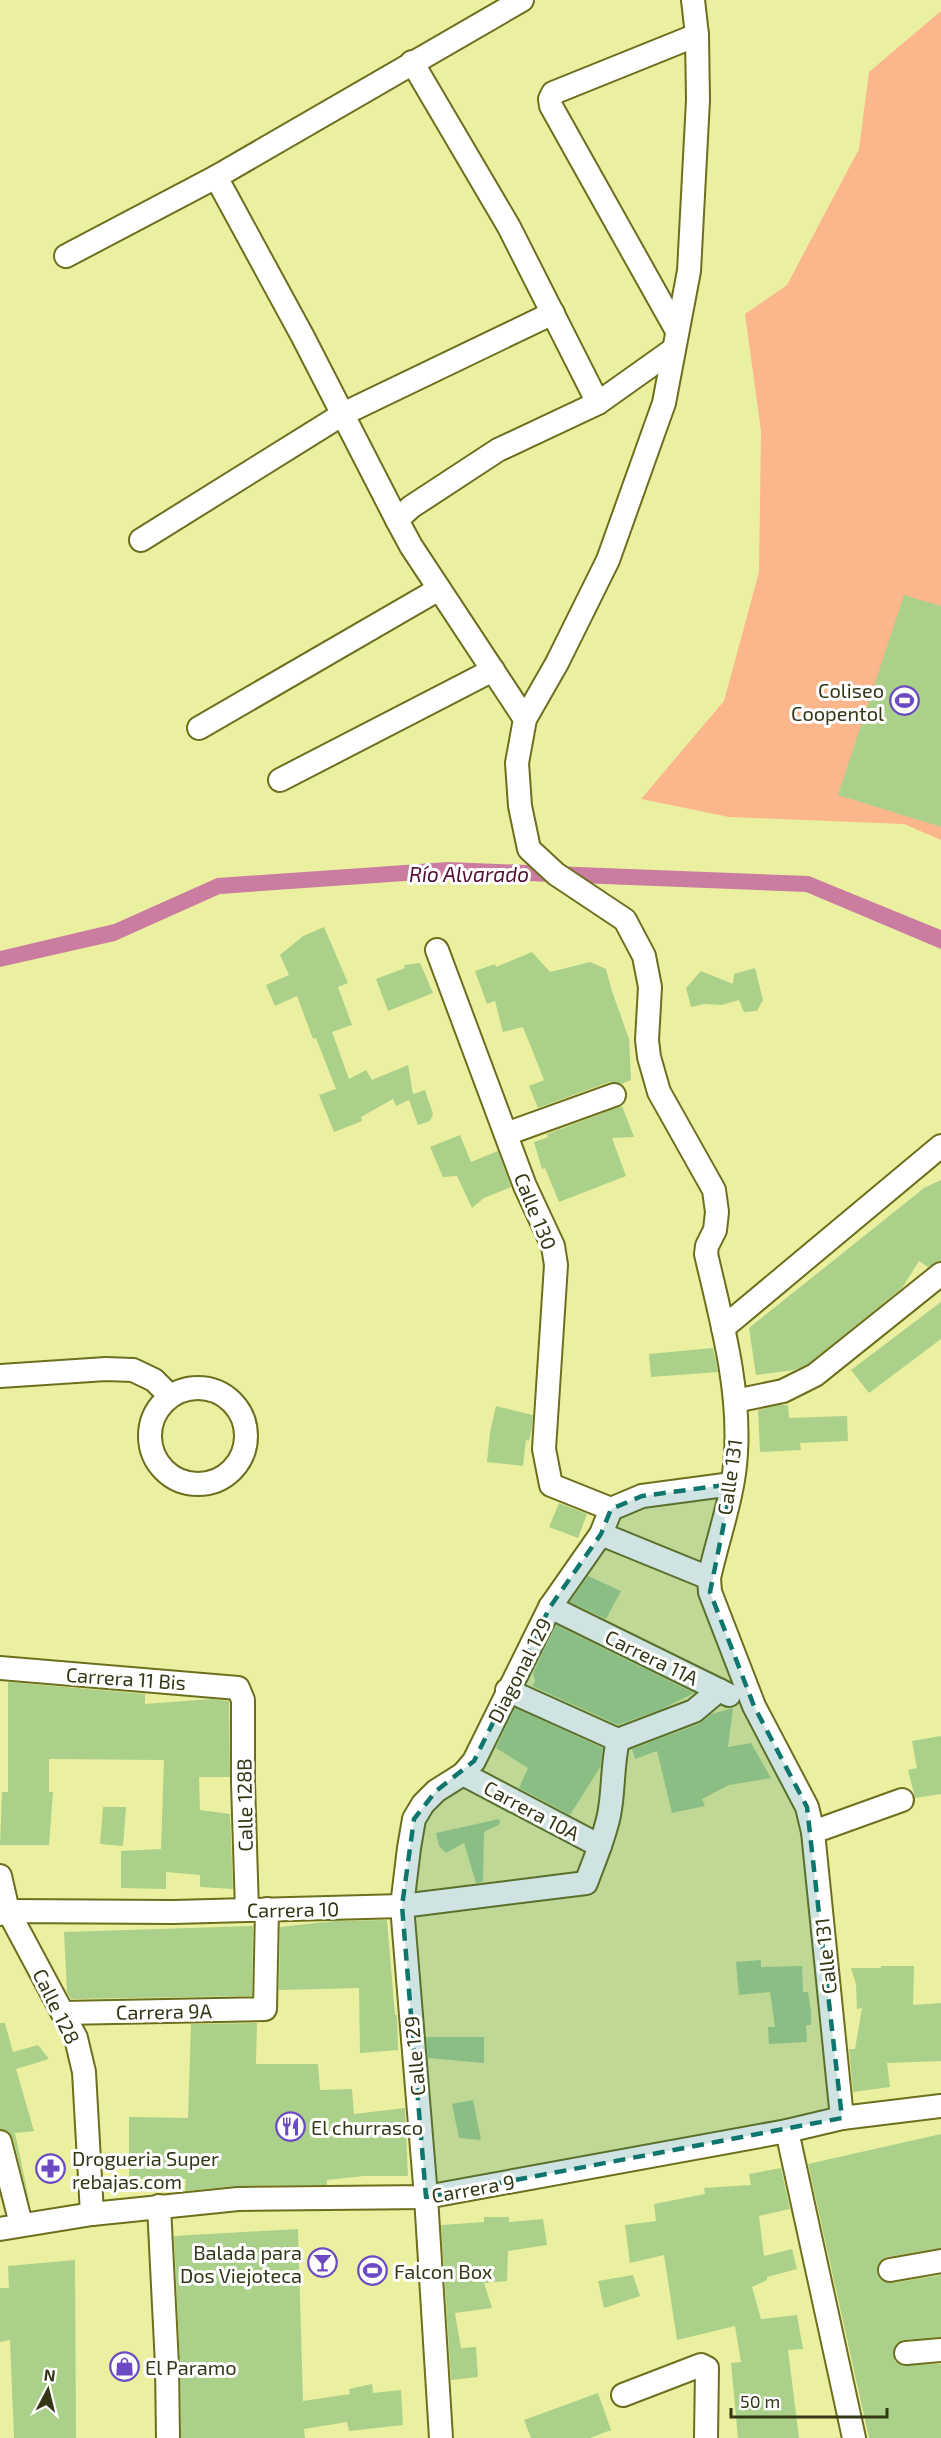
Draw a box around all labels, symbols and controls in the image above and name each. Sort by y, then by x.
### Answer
place label: Coliseo Coopentol [791,678,884,725]
sports icon: Coliseo Coopentol [889,685,921,717]
water label: Río Alvarado [409,861,529,886]
street label: Calle 130 [510,1169,562,1253]
street label: Calle 131 [712,1437,746,1517]
street label: Diagonal 129 [482,1613,556,1727]
street label: Carrera 11A [601,1624,703,1690]
street label: Carrera 11 Bis [65,1662,187,1694]
street label: Calle 128B [231,1758,257,1852]
street label: Carrera 10A [480,1775,584,1845]
street label: Carrera 10 [247,1896,339,1922]
street label: Calle 131 [809,1917,841,1995]
street label: Calle 128 [29,1964,85,2048]
street label: Carrera 9A [116,1998,213,2024]
street label: Calle 129 [399,2015,429,2097]
restaurant icon: El churrasco [274,2111,306,2143]
place label: El churrasco [311,2115,423,2139]
place label: Drogueria Super rebajas.com [72,2146,219,2193]
pharmacy icon: Drogueria Super rebajas.com [35,2153,67,2185]
street label: Carrera 9 [430,2169,516,2207]
place label: Balada para Dos Viejoteca [180,2240,302,2287]
bar icon: Balada para Dos Viejoteca [307,2247,339,2279]
sports icon: Falcon Box [357,2255,389,2287]
place label: Falcon Box [394,2259,493,2283]
shop icon: El Paramo [108,2351,140,2383]
place label: El Paramo [145,2355,237,2379]
north arrow [18,2360,78,2420]
text: N [43,2364,57,2385]
scale bar [731,2381,887,2419]
text: 50 m [740,2390,780,2412]

